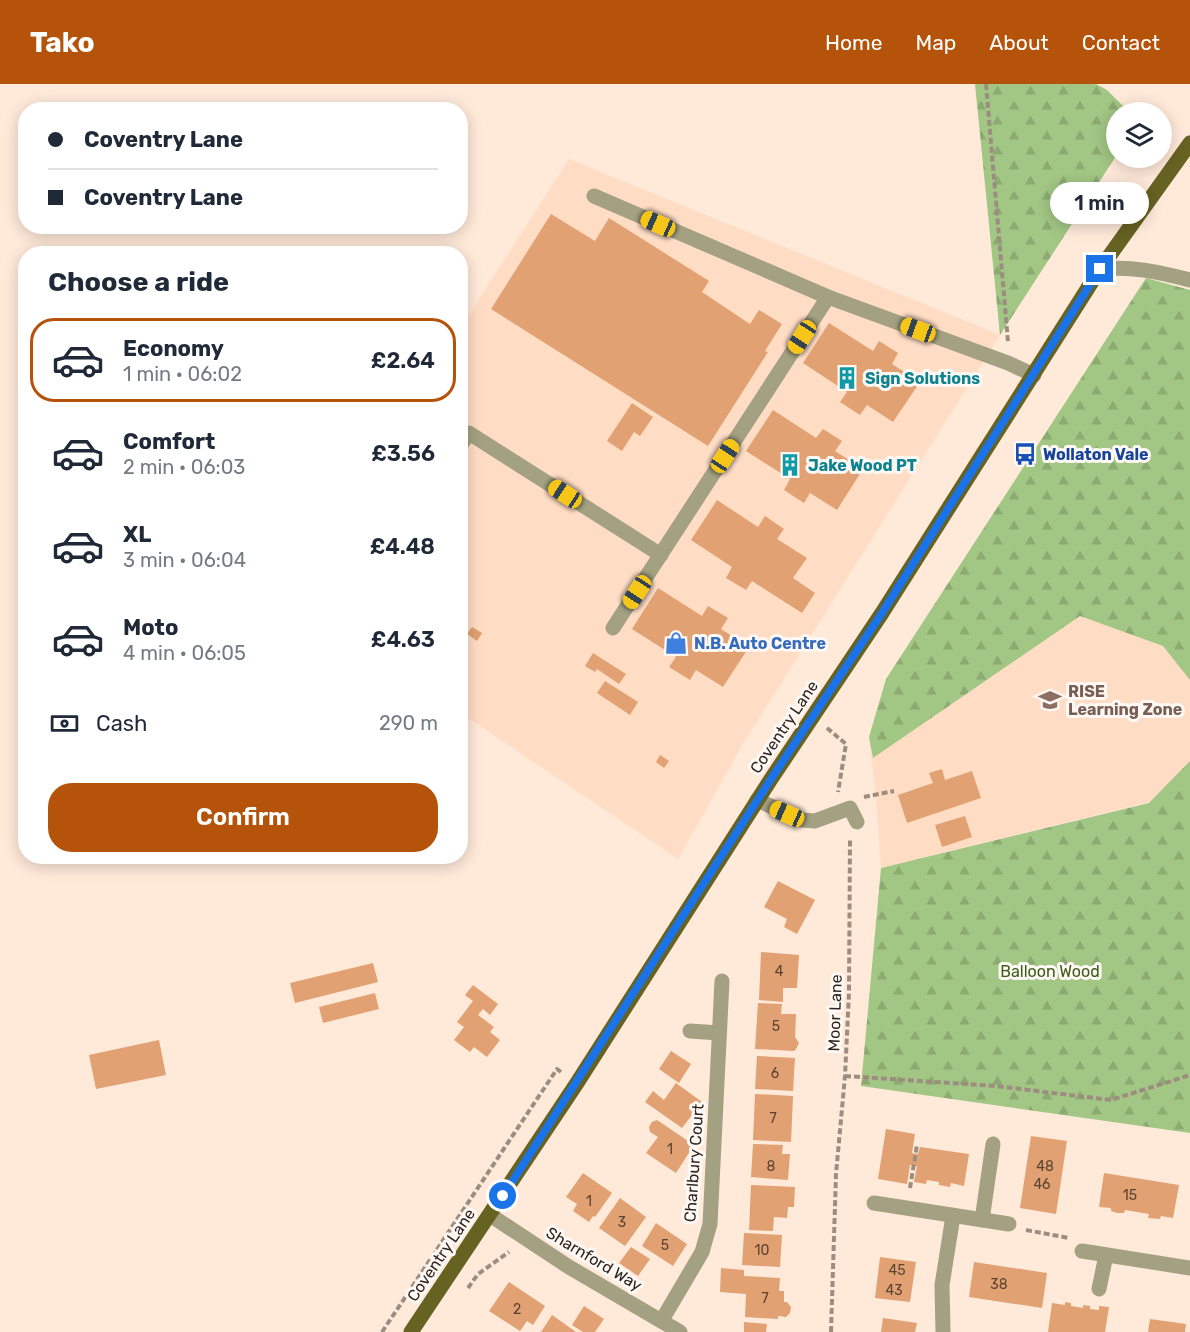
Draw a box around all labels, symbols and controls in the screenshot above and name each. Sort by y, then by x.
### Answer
text: Tako [30,26,95,59]
text: Home [825,30,882,55]
text: Map [915,30,956,55]
text: About [989,30,1049,55]
text: Contact [1082,30,1160,55]
map controls [1106,102,1172,168]
button: layers [1106,102,1172,168]
text: Coventry Lane [84,126,243,153]
callout: 1 min [1050,182,1150,224]
text: Coventry Lane [84,184,243,211]
text: 1 min [1074,191,1125,215]
car [638,208,678,240]
route end [1086,255,1113,282]
text: Choose a ride [48,266,229,298]
car [898,315,938,345]
car [785,317,819,357]
icon: car [51,333,105,387]
text: Economy [123,335,224,362]
text: £2.64 [371,347,435,374]
text: 1 min · 06:02 [123,362,242,386]
building icon: Sign Solutions [834,365,860,391]
place label: Sign Solutions [865,369,980,388]
icon: car [51,426,105,480]
text: Comfort [123,428,215,455]
car [708,436,742,476]
text: £3.56 [371,440,435,467]
bus stop icon: Wollaton Vale [1012,441,1038,467]
place label: Wollaton Vale [1043,445,1149,464]
building icon: Jake Wood PT [777,452,803,478]
text: 2 min · 06:03 [123,455,245,479]
place label: Jake Wood PT [808,456,917,475]
car [545,477,585,511]
icon: car [51,519,105,573]
text: XL [123,521,151,548]
text: £4.48 [370,533,435,560]
text: 3 min · 06:04 [123,548,246,572]
car [620,572,654,612]
icon: car [51,612,105,666]
text: Moto [123,614,178,641]
text: £4.63 [371,626,435,653]
shop icon: N.B. Auto Centre [663,630,689,656]
place label: N.B. Auto Centre [694,634,826,653]
text: 4 min · 06:05 [123,641,246,665]
street label: Coventry Lane [746,677,822,777]
place label: RISE Learning Zone [1068,682,1182,719]
school or university icon: RISE Learning Zone [1037,687,1063,713]
icon: cash [48,707,81,740]
text: Cash [96,710,147,737]
text: 290 m [379,711,438,735]
button: Confirm [48,783,438,852]
car [767,798,807,830]
park label: Balloon Wood [1000,962,1100,981]
house number: 4 [775,963,784,980]
street label: Moor Lane [824,974,846,1052]
house number: 5 [772,1018,780,1035]
house number: 6 [771,1065,779,1082]
street label: Charlbury Court [680,1103,708,1223]
house number: 7 [769,1110,777,1127]
house number: 1 [667,1141,673,1158]
house number: 8 [767,1158,776,1175]
house number: 48 [1036,1158,1054,1175]
house number: 46 [1033,1176,1051,1193]
route start [489,1182,516,1209]
house number: 15 [1123,1187,1137,1204]
house number: 1 [586,1193,592,1210]
street label: Coventry Lane [403,1205,479,1305]
house number: 3 [618,1214,626,1231]
street label: Sharnford Way [543,1223,645,1295]
house number: 5 [661,1237,669,1254]
house number: 10 [755,1242,770,1259]
house number: 45 [888,1262,906,1279]
house number: 38 [990,1276,1008,1293]
house number: 43 [885,1282,903,1299]
house number: 7 [761,1290,769,1307]
house number: 2 [513,1301,521,1318]

